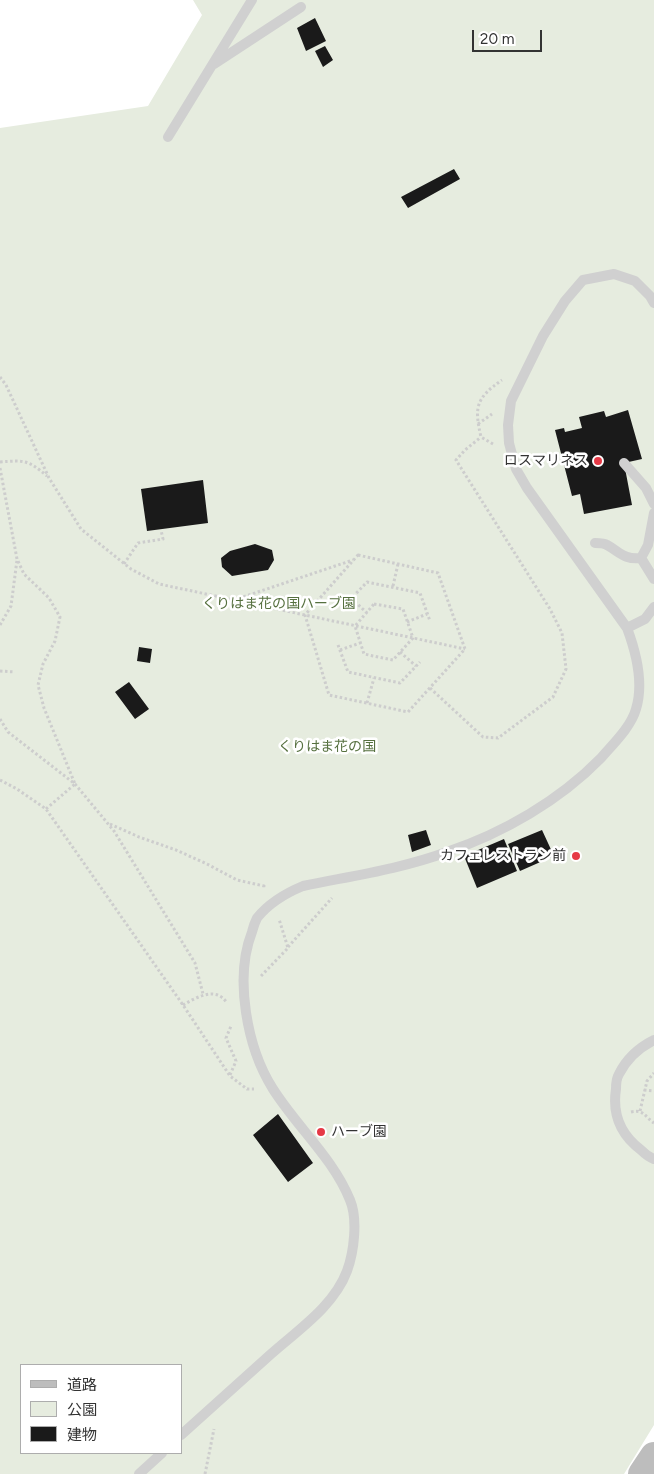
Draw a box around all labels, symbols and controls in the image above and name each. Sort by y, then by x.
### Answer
scale bar [474,20,544,52]
text: 20 m [480,30,514,48]
place label: ロスマリネス [504,453,588,469]
marker: ロスマリネス [592,455,604,467]
park label: くりはま花の国ハーブ園 [202,596,356,612]
park label: くりはま花の国 [278,739,376,755]
place label: カフェレストラン前 [440,848,566,864]
marker: カフェレストラン前 [570,850,582,862]
place label: ハーブ園 [331,1124,387,1140]
marker: ハーブ園 [315,1126,327,1138]
legend [20,1364,182,1454]
text: 道路 [67,1376,97,1394]
text: 公園 [67,1401,97,1419]
text: 建物 [67,1426,97,1444]

